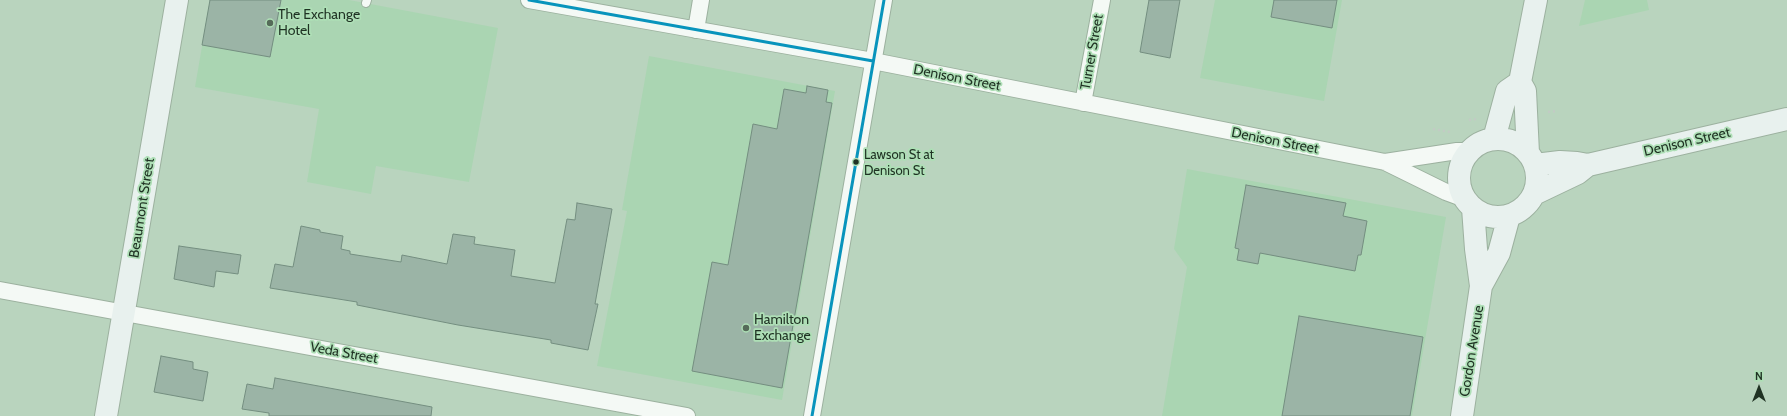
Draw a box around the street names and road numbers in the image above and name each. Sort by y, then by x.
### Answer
street label: Turner Street [1077,13,1107,91]
street label: Denison Street [912,61,1002,95]
street label: Denison Street [1230,124,1320,158]
street label: Denison Street [1642,124,1732,160]
street label: Beaumont Street [126,157,158,259]
street label: Gordon Avenue [1456,304,1488,398]
street label: Veda Street [309,339,379,367]

